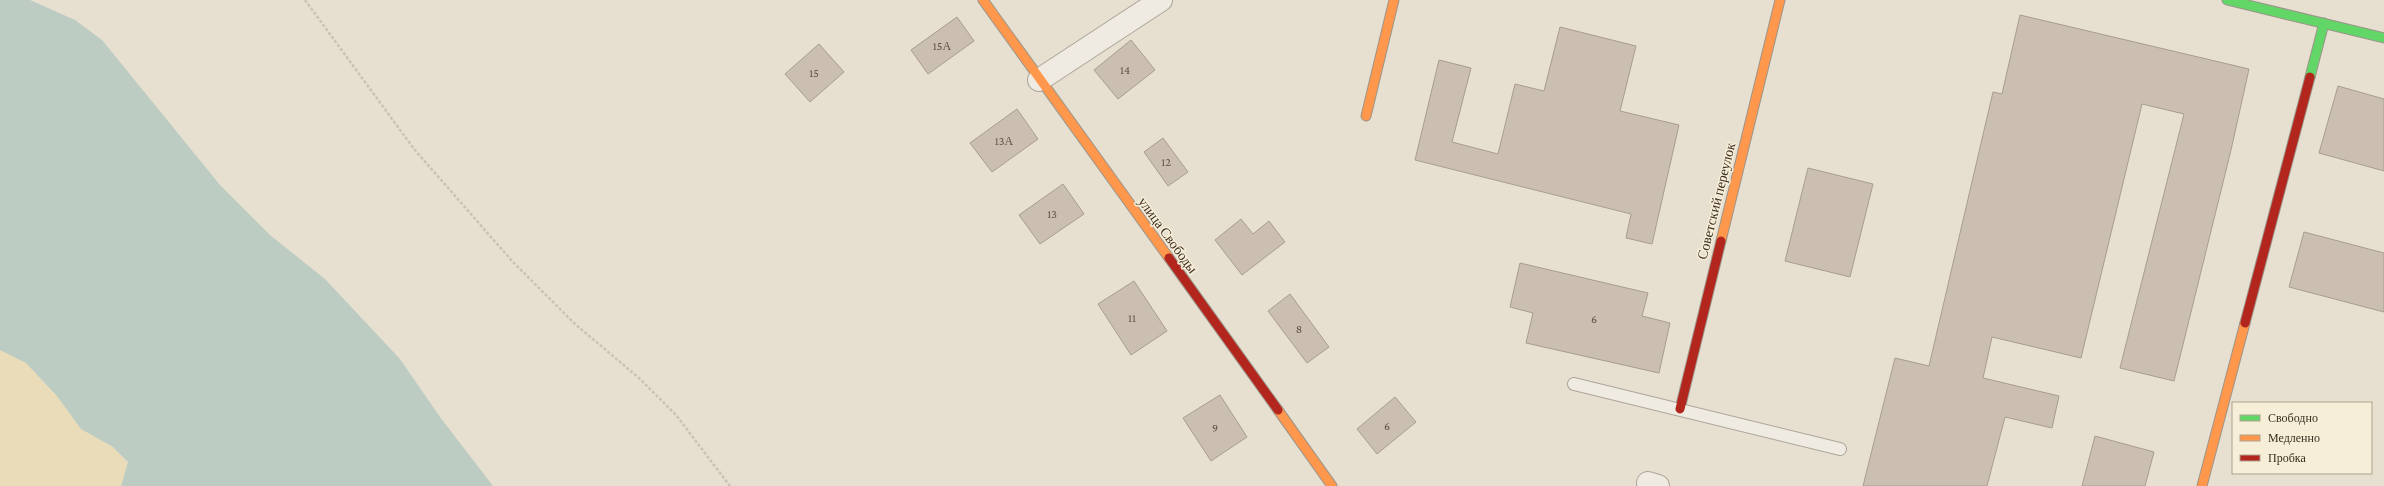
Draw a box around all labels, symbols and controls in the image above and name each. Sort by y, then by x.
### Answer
house number: 15А [933,39,951,53]
house number: 14 [1120,63,1130,77]
house number: 15 [809,66,819,80]
house number: 13А [995,134,1014,148]
street label: Советский переулок [1694,141,1738,261]
house number: 12 [1161,155,1171,169]
street label: улица Свободы [1135,194,1201,277]
house number: 13 [1047,207,1057,221]
house number: 11 [1128,311,1136,325]
house number: 6 [1591,312,1597,326]
house number: 8 [1296,322,1302,336]
legend [2232,402,2372,474]
text: Свободно [2268,411,2318,425]
house number: 6 [1384,419,1390,433]
house number: 9 [1212,421,1218,435]
text: Медленно [2268,431,2320,445]
text: Пробка [2268,451,2306,465]

